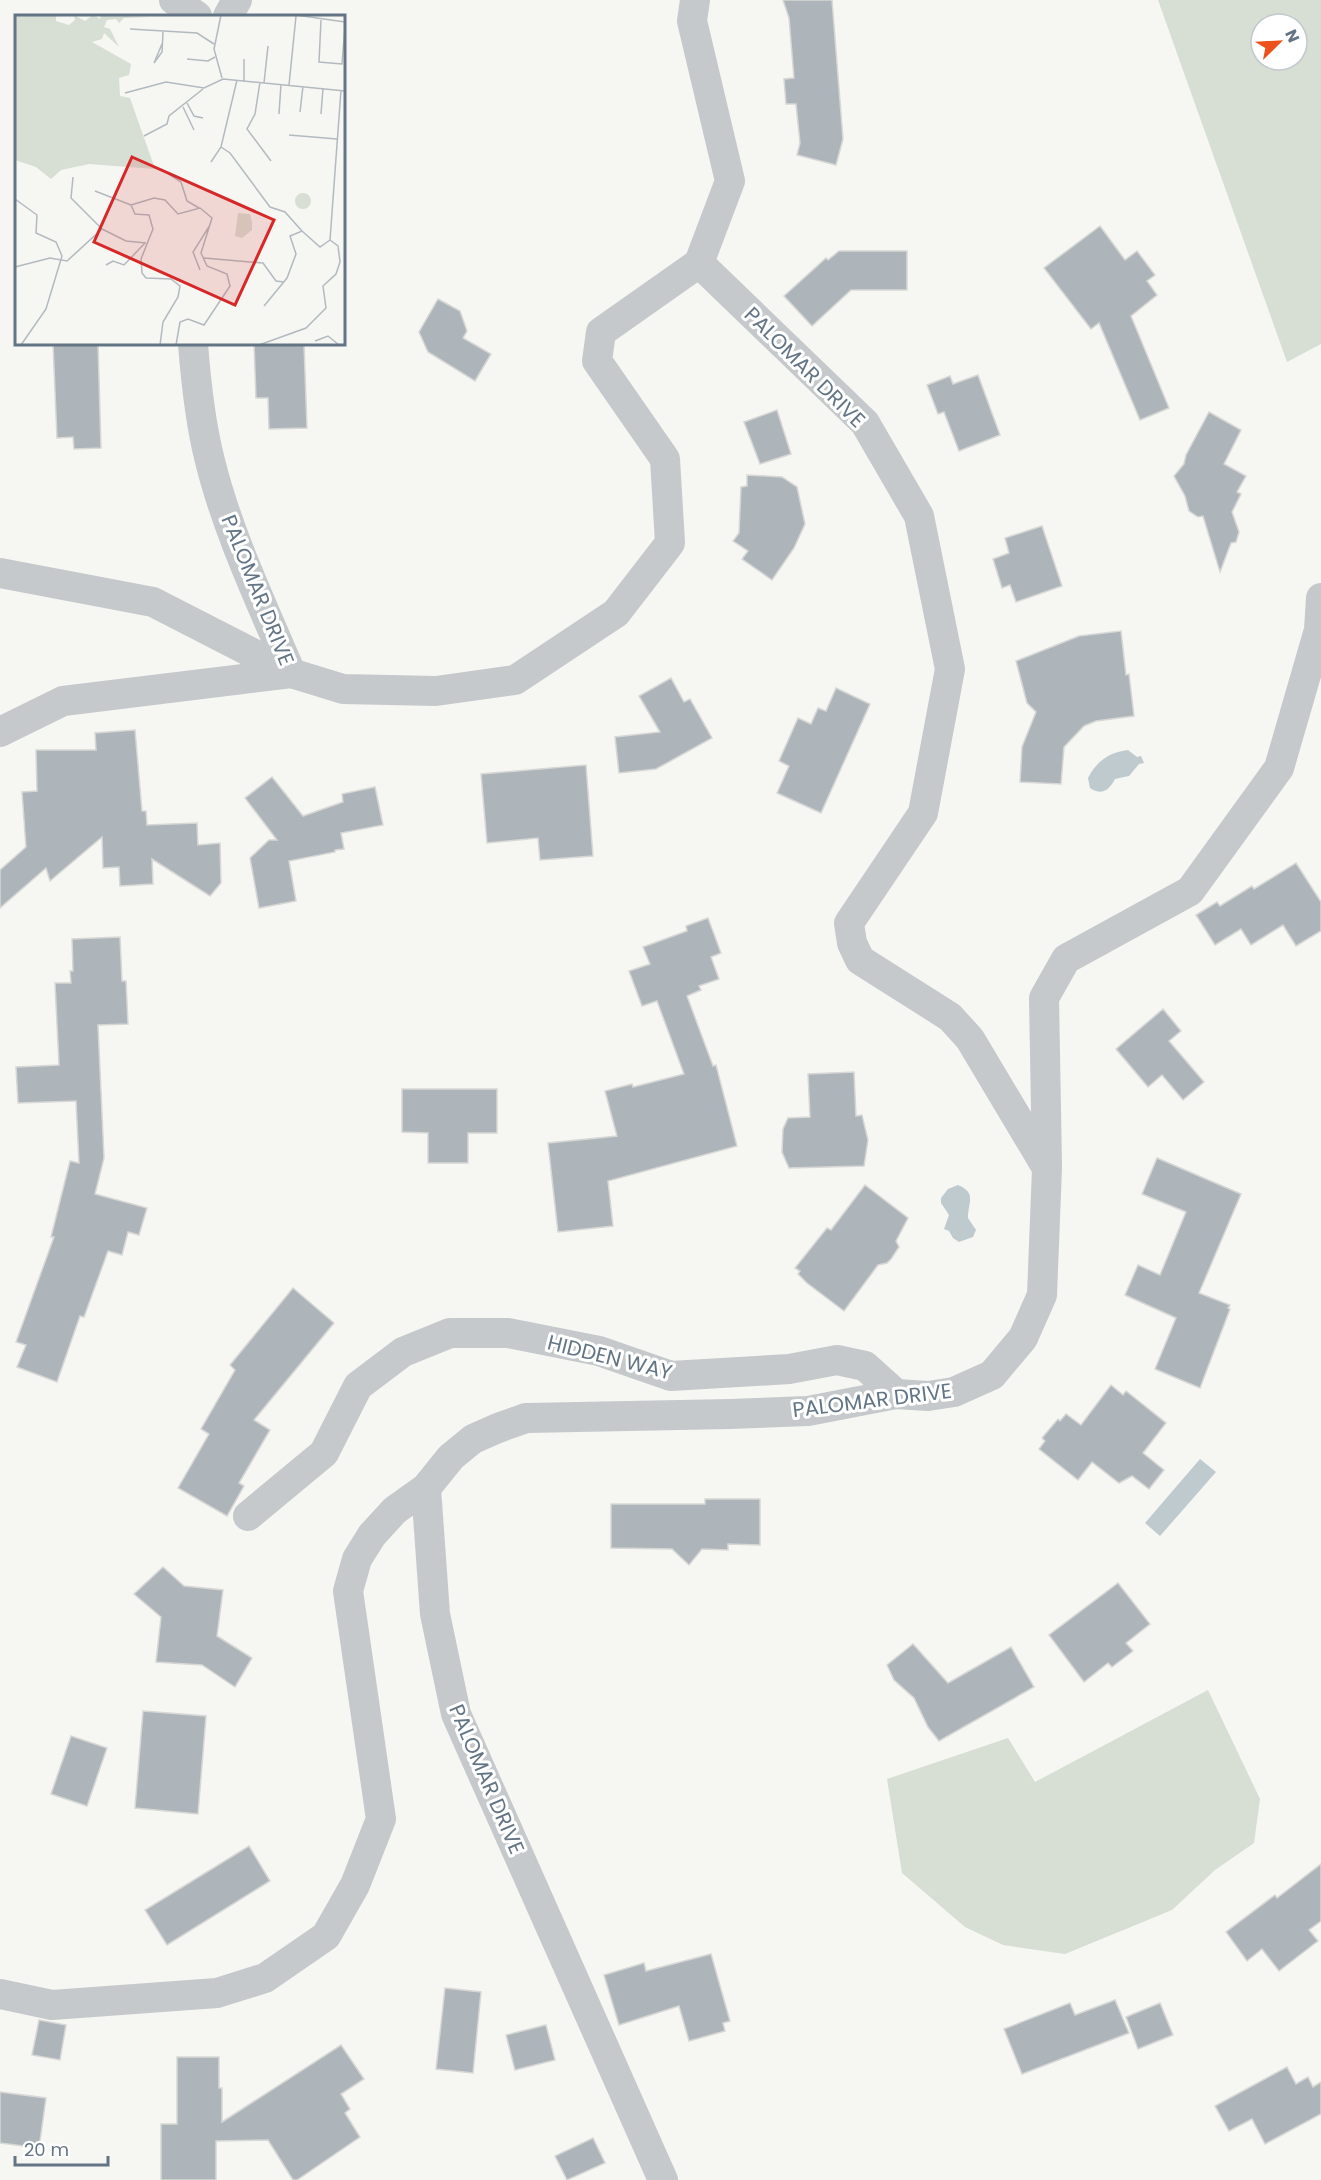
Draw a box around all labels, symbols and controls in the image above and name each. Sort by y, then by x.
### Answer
north arrow [1249,12,1309,72]
inset map [15,15,345,345]
text: N [1279,26,1305,46]
street label: PALOMAR DRIVE [738,300,872,434]
street label: PALOMAR DRIVE [215,510,301,670]
street label: HIDDEN WAY [545,1328,675,1386]
street label: PALOMAR DRIVE [791,1376,953,1424]
street label: PALOMAR DRIVE [442,1700,532,1858]
scale bar [15,2129,108,2167]
text: 20 m [24,2137,69,2162]

